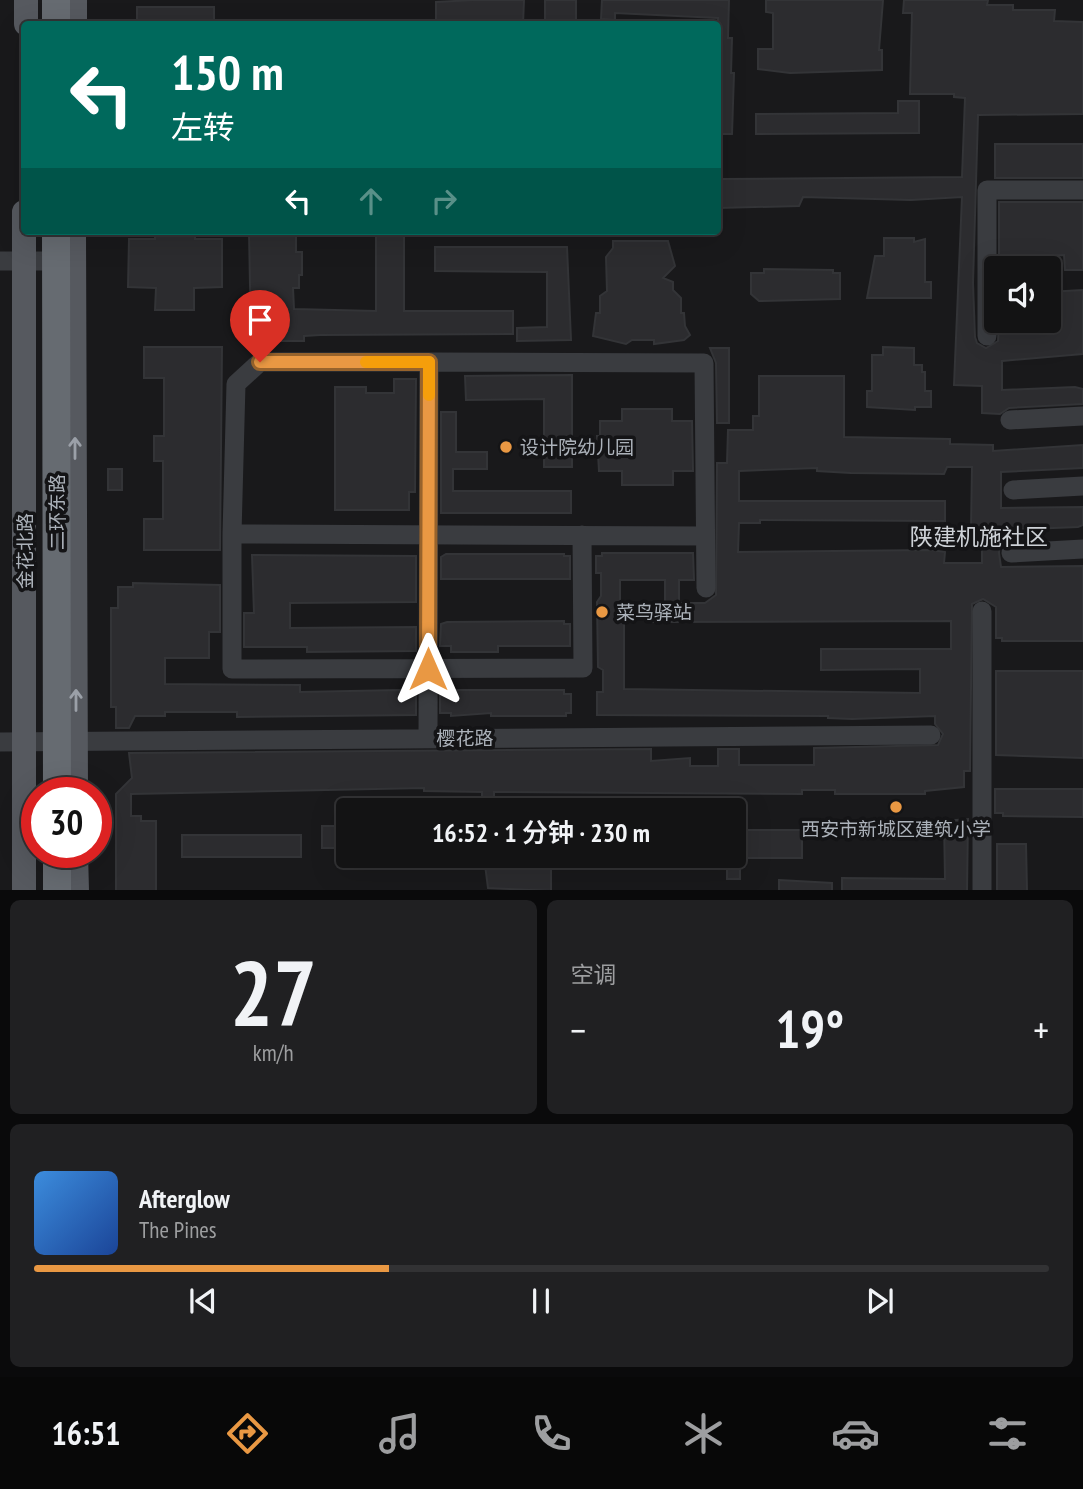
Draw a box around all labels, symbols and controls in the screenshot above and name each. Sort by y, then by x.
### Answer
text: 150 m [171,40,284,104]
icon: left [56,49,147,140]
text: 左转 [171,106,235,148]
icon: left [279,182,317,220]
icon: ahead [352,182,390,220]
icon: right [425,182,463,220]
map controls [984,256,1061,333]
button: sound [984,256,1061,333]
pin [230,290,290,362]
icon: arrive [241,301,279,339]
place label: 设计院幼儿园 [520,435,634,459]
one-way arrow [68,437,82,460]
marker: 设计院幼儿园 [498,439,514,455]
street label: 二环东路 [45,474,69,550]
street label: 金花北路 [13,513,37,589]
district label: 陕建机施社区 [910,522,1048,551]
place label: 菜鸟驿站 [616,600,692,624]
marker: 菜鸟驿站 [594,604,610,620]
position arrow [391,632,465,706]
one-way arrow [69,689,83,712]
street label: 樱花路 [436,726,494,750]
speed limit sign: 30 [21,777,112,868]
marker: 西安市新城区建筑小学 [888,799,904,815]
text: 16:52 · 1 分钟 · 230 m [432,816,650,849]
place label: 西安市新城区建筑小学 [801,817,991,841]
text: 27 [230,933,317,1051]
text: 空调 [571,960,617,989]
text: 19° [775,995,844,1062]
text: − [571,1005,586,1054]
text: + [1033,1005,1049,1054]
text: km/h [253,1038,294,1067]
text: Afterglow [139,1182,230,1215]
text: The Pines [139,1215,217,1244]
icon: previous [184,1282,222,1320]
icon: pause [522,1282,560,1320]
icon: next [861,1282,899,1320]
icon: directions [223,1409,272,1458]
icon: music [375,1409,424,1458]
icon: phone [527,1409,576,1458]
icon: climate [679,1409,728,1458]
icon: car [831,1409,880,1458]
icon: filters [983,1409,1032,1458]
text: 16:51 [51,1412,121,1454]

